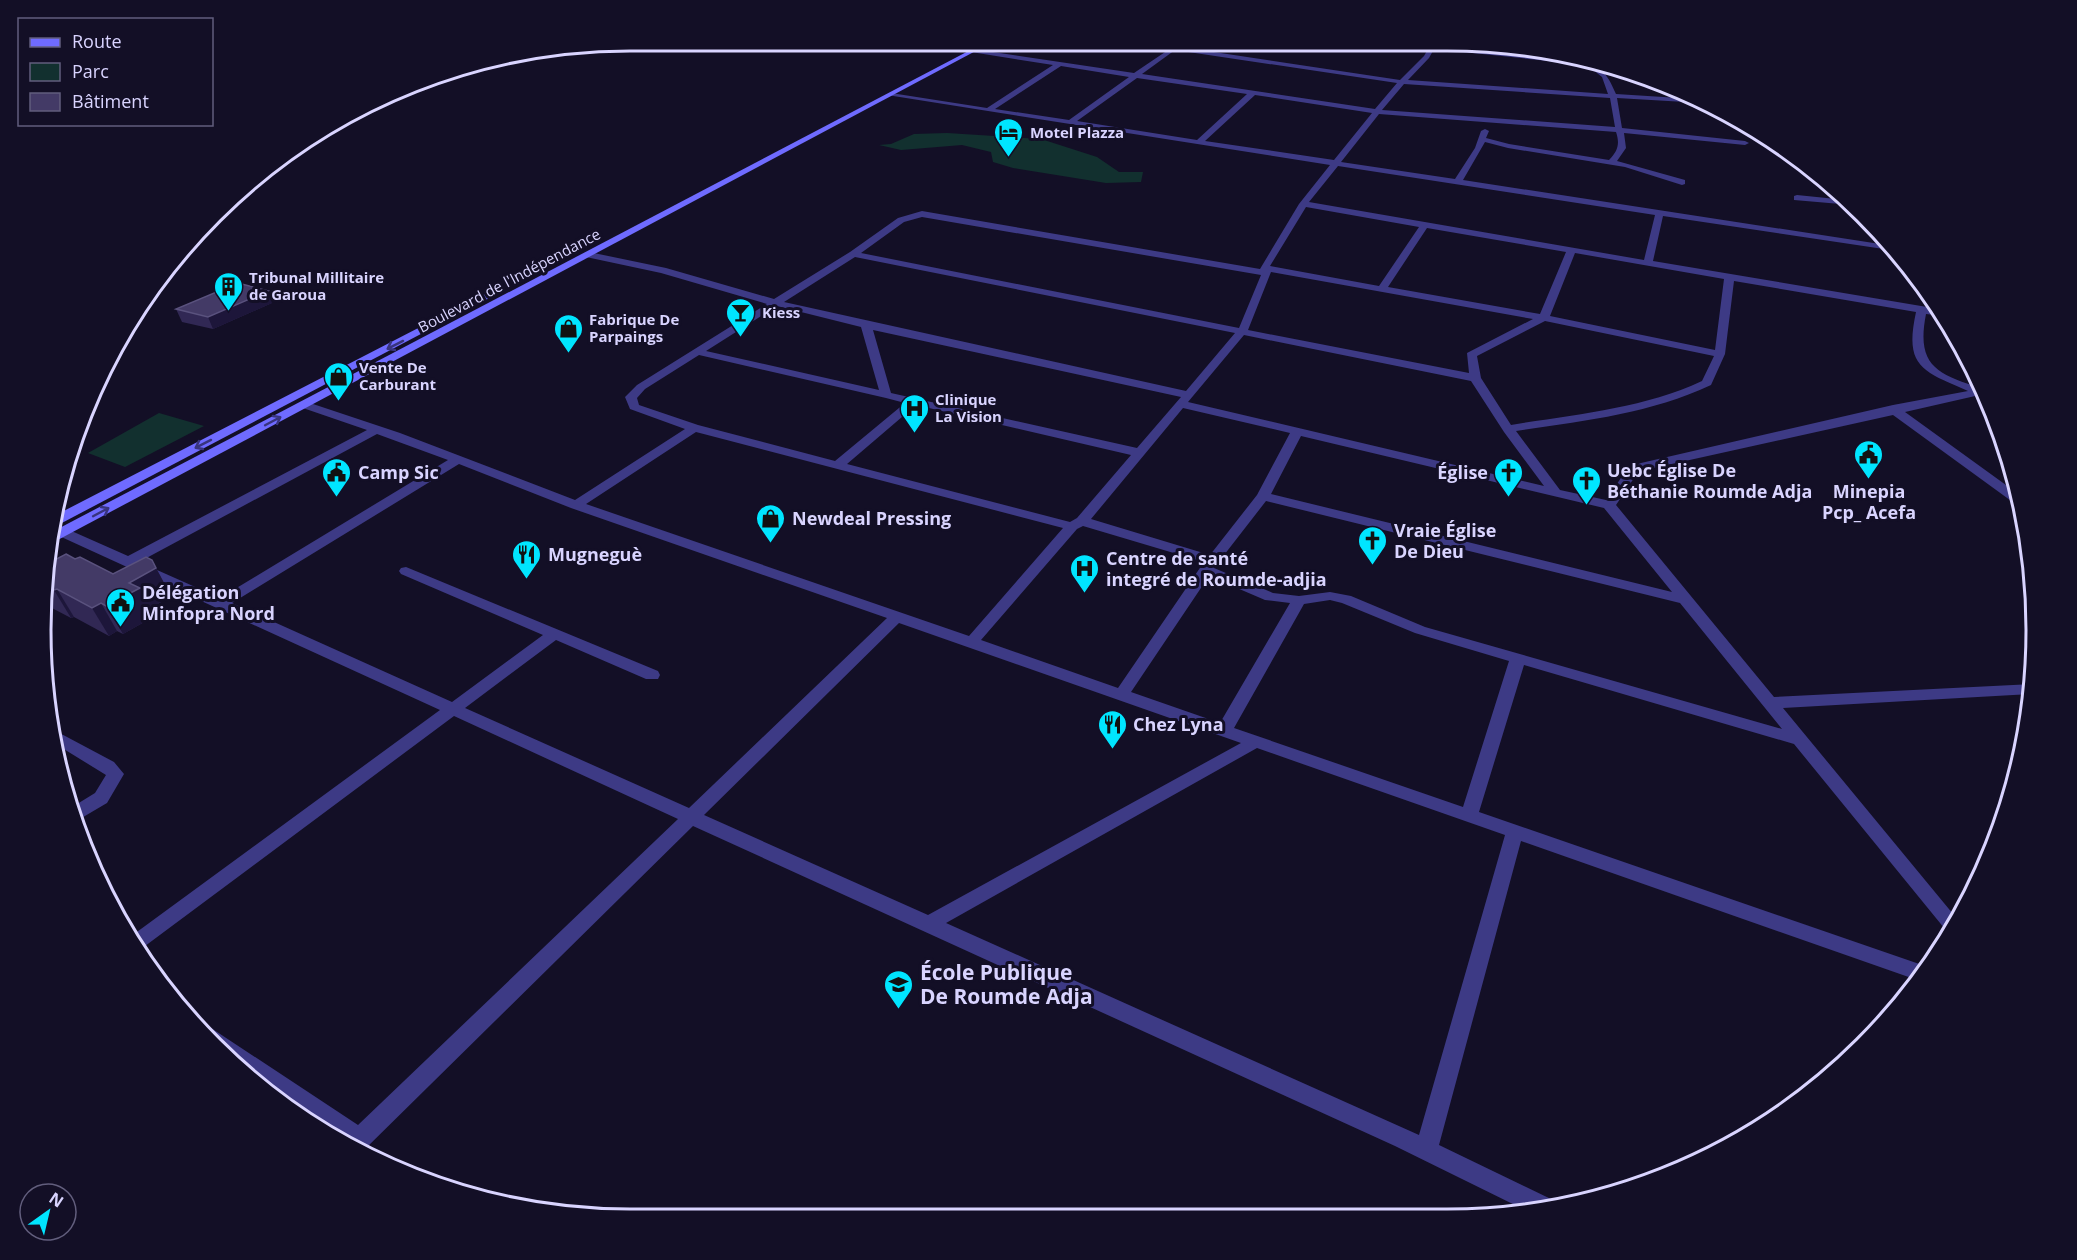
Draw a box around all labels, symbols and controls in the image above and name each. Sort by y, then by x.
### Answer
legend [18,18,213,126]
text: Route [72,29,122,53]
text: Parc [72,59,109,83]
text: Bâtiment [72,89,149,113]
hotel icon: Motel Plazza [993,116,1025,158]
place label: Motel Plazza [1030,122,1124,142]
street label: Boulevard de l'Indépendance [414,223,604,337]
place label: Tribunal Millitaire de Garoua [249,267,384,304]
building icon: Tribunal Millitaire de Garoua [212,270,244,312]
bar icon: Kiess [725,296,757,338]
place label: Kiess [762,302,800,322]
place label: Fabrique De Parpaings [589,309,679,346]
shop icon: Fabrique De Parpaings [552,312,584,354]
one-way arrow [386,340,404,351]
place label: Vente De Carburant [359,357,437,394]
shop icon: Vente De Carburant [322,360,354,402]
place label: Clinique La Vision [935,389,1002,426]
hospital icon: Clinique La Vision [898,392,930,434]
one-way arrow [264,415,282,426]
one-way arrow [195,438,212,450]
public building icon: Minepia Pcp_ Acefa [1853,438,1885,480]
public building icon: Camp Sic [321,456,353,498]
church icon: Église [1493,456,1525,498]
place label: Uebc Église De Béthanie Roumde Adja [1607,458,1812,503]
place label: Camp Sic [358,460,439,484]
place label: Église [1437,460,1488,484]
church icon: Uebc Église De Béthanie Roumde Adja [1570,464,1602,506]
place label: Minepia Pcp_ Acefa [1822,479,1916,524]
shop icon: Newdeal Pressing [755,502,787,544]
one-way arrow [91,506,109,517]
place label: Newdeal Pressing [792,506,951,530]
place label: Vraie Église De Dieu [1394,518,1496,563]
church icon: Vraie Église De Dieu [1357,524,1389,566]
restaurant icon: Mugneguè [511,538,543,580]
place label: Mugneguè [548,542,642,566]
place label: Centre de santé integré de Roumde-adjia [1106,546,1327,591]
hospital icon: Centre de santé integré de Roumde-adjia [1069,552,1101,594]
place label: Délégation Minfopra Nord [142,580,275,625]
public building icon: Délégation Minfopra Nord [105,586,137,628]
restaurant icon: Chez Lyna [1096,708,1128,750]
place label: Chez Lyna [1133,712,1224,736]
place label: École Publique De Roumde Adja [920,958,1093,1010]
school or university icon: École Publique De Roumde Adja [883,968,915,1010]
north arrow [18,1182,78,1242]
text: N [45,1187,68,1212]

